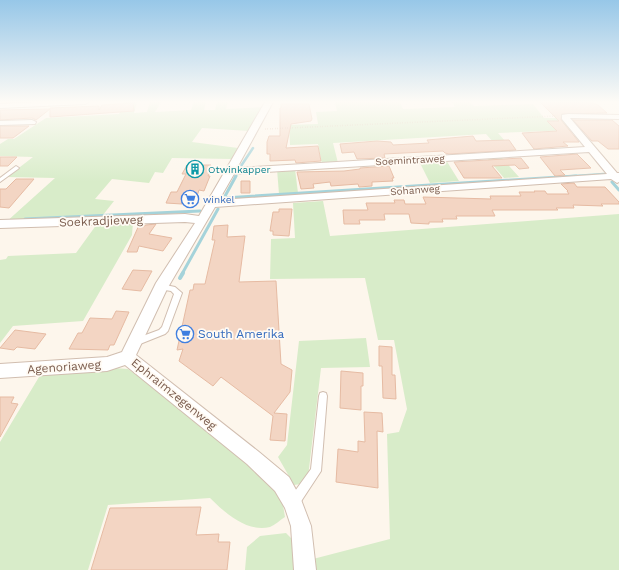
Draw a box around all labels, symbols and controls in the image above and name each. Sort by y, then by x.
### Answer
street label: Soemintraweg [375,153,446,167]
building icon: Otwinkapper [185,159,205,179]
place label: Otwinkapper [208,164,271,175]
street label: Sohanweg [390,183,441,197]
supermarket icon: winkel [180,189,200,209]
place label: winkel [203,194,235,205]
street label: Soekradjieweg [59,213,144,229]
supermarket icon: South Amerika [175,324,195,344]
place label: South Amerika [198,327,284,341]
street label: Ephraimzegenweg [128,355,220,433]
street label: Agenoriaweg [27,357,102,377]

